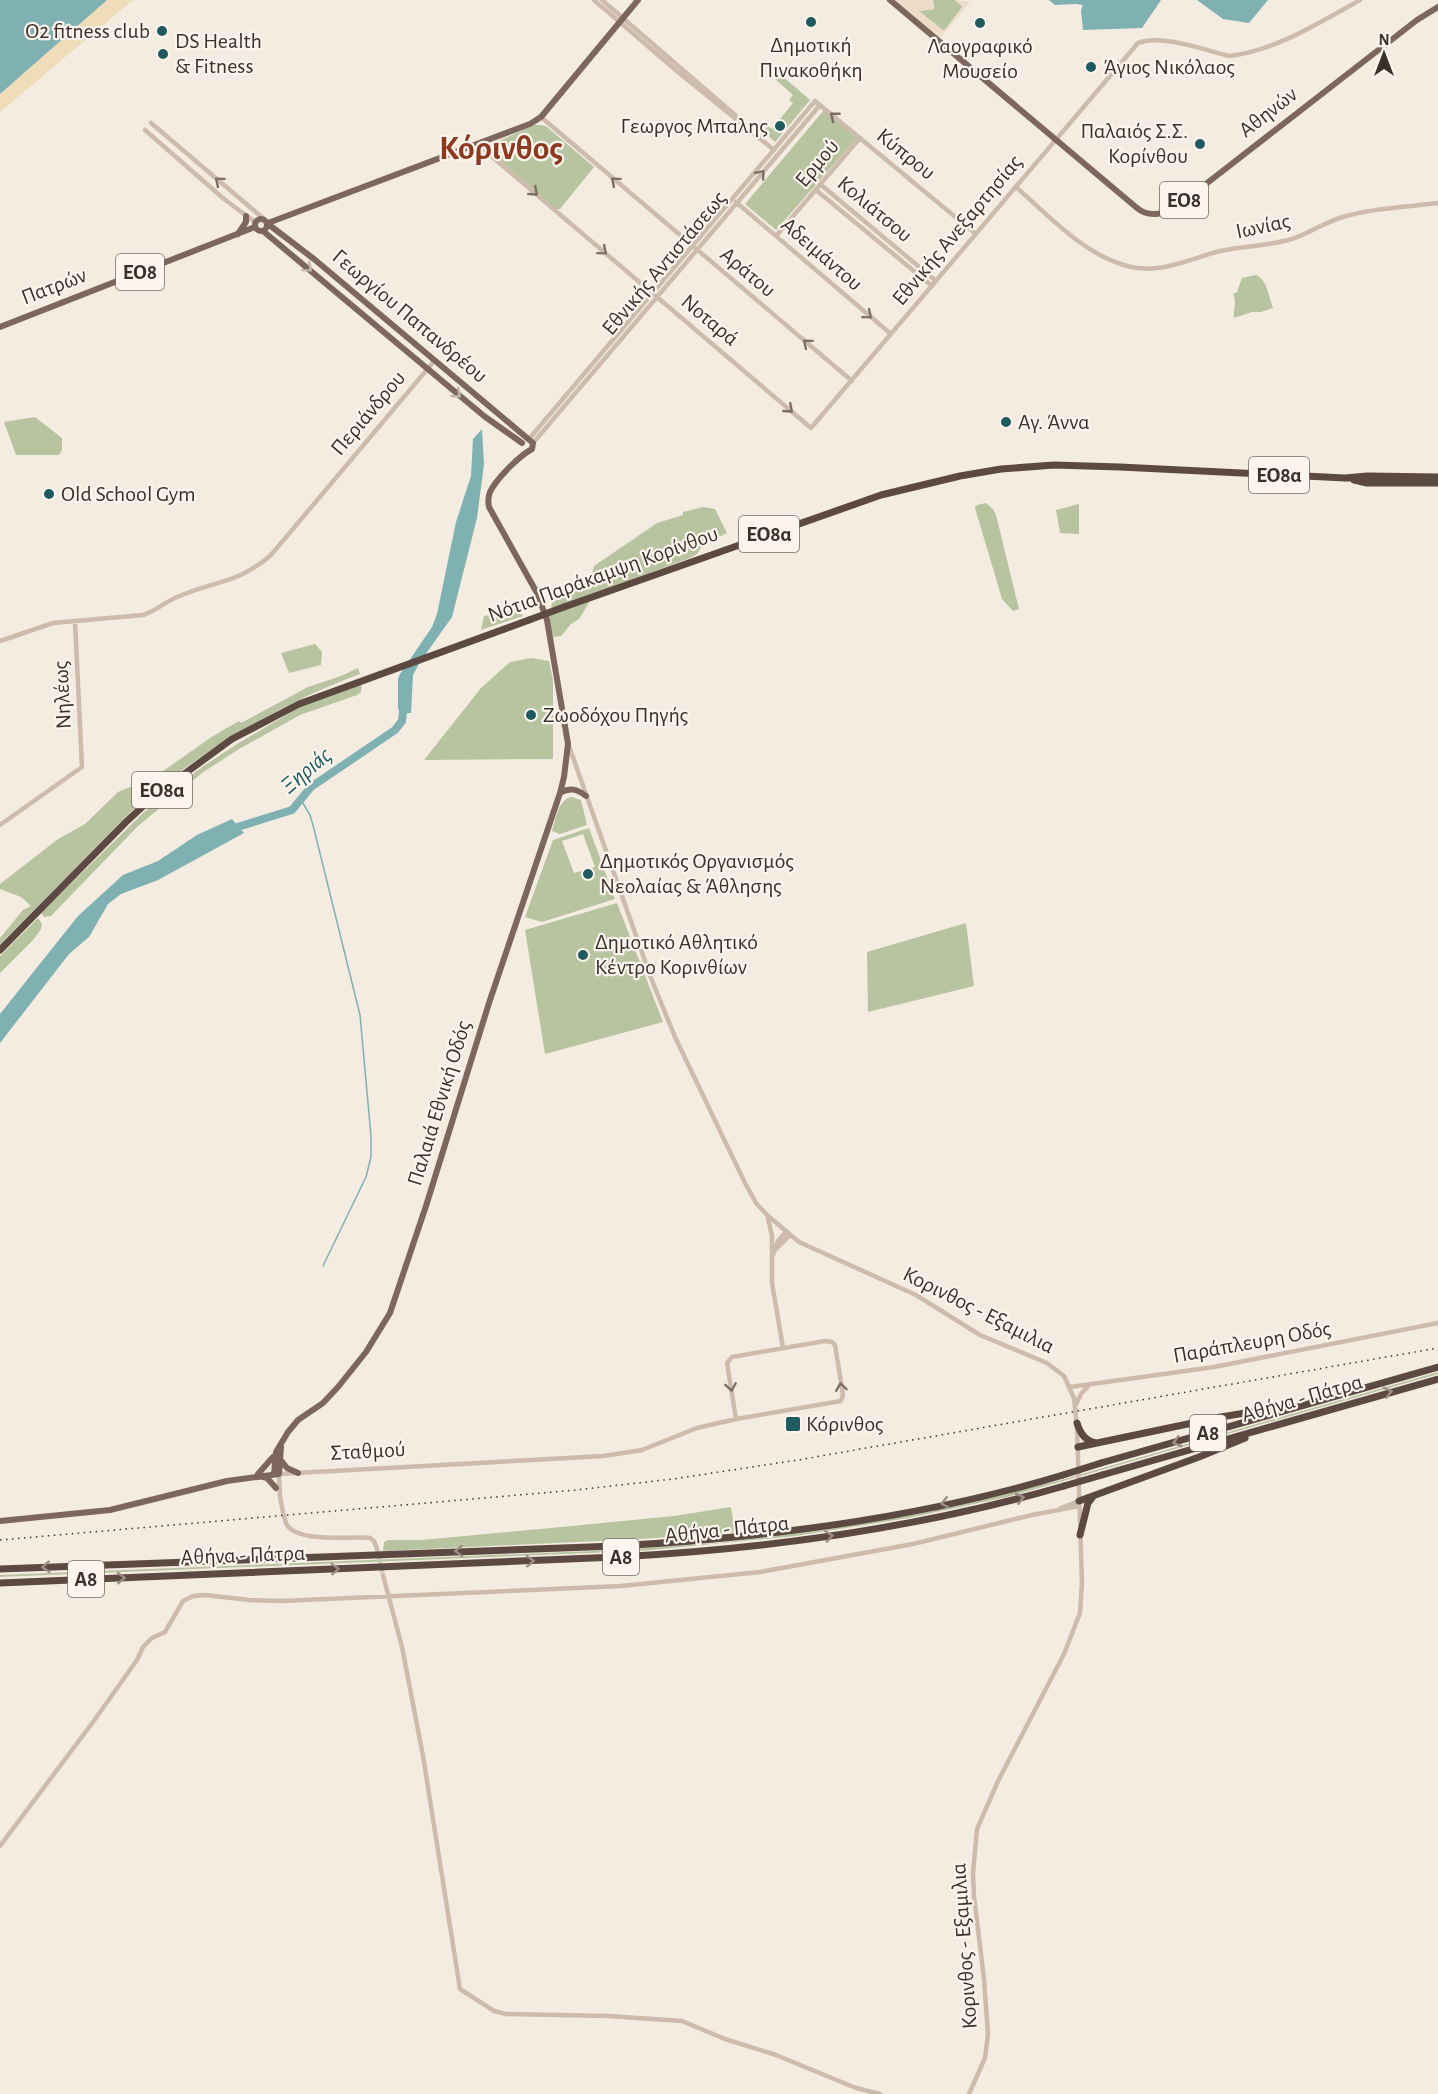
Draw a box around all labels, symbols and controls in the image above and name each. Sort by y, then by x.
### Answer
marker: Δημοτική Πινακοθήκη [804,15,818,29]
marker: Λαογραφικό Μουσείο [973,16,987,30]
place label: O2 fitness club [25,20,150,42]
marker: O2 fitness club [155,24,169,38]
north arrow [1354,24,1414,84]
place label: DS Health & Fitness [175,30,262,77]
text: N [1378,32,1390,48]
place label: Δημοτική Πινακοθήκη [759,34,863,81]
place label: Λαογραφικό Μουσείο [927,35,1033,82]
marker: DS Health & Fitness [156,47,170,61]
place label: Άγιος Νικόλαος [1103,56,1235,78]
marker: Άγιος Νικόλαος [1084,60,1098,74]
street label: Αθηνών [1235,83,1301,141]
one-way arrow [830,113,841,124]
place label: Γεωργος Μπαλης [620,115,768,137]
marker: Γεωργος Μπαλης [773,119,787,133]
place label: Παλαιός Σ.Σ. Κορίνθου [1081,120,1188,167]
street label: Κύπρου [873,124,939,184]
district label: Κόρινθος [439,132,563,166]
street label: Ερμού [791,135,843,191]
marker: Παλαιός Σ.Σ. Κορίνθου [1193,137,1207,151]
street label: Εθνικής Ανεξαρτησίας [888,151,1027,310]
one-way arrow [754,170,765,181]
street label: Κολιάτσου [834,172,916,246]
one-way arrow [611,177,622,188]
one-way arrow [215,178,226,189]
road number: ΕΟ8 [1160,182,1208,218]
one-way arrow [527,185,538,196]
street label: Εθνικής Αντιστάσεως [598,187,730,339]
street label: Ιωνίας [1234,210,1292,242]
street label: Αδειμάντου [777,213,867,295]
street label: Αράτου [716,243,780,301]
one-way arrow [596,244,607,255]
street label: Γεωργίου Παπανδρέου [328,245,492,387]
road number: ΕΟ8 [116,254,164,290]
one-way arrow [301,260,312,271]
street label: Πατρών [18,264,90,308]
street label: Νοταρά [677,290,743,350]
one-way arrow [862,308,873,319]
one-way arrow [803,340,814,351]
street label: Περιάνδρου [327,367,409,459]
one-way arrow [450,386,461,397]
one-way arrow [782,402,793,413]
place label: Αγ. Άννα [1018,411,1090,433]
marker: Αγ. Άννα [999,415,1013,429]
road number: ΕΟ8α [1249,457,1309,493]
place label: Old School Gym [61,483,196,505]
marker: Old School Gym [42,487,56,501]
road number: ΕΟ8α [739,516,799,552]
street label: Νότια Παράκαμψη Κορίνθου [485,522,721,626]
street label: Νηλέως [49,660,75,730]
place label: Ζωοδόχου Πηγής [543,704,688,726]
marker: Ζωοδόχου Πηγής [524,708,538,722]
water label: Ξηριάς [276,743,336,799]
road number: ΕΟ8α [132,772,192,808]
place label: Δημοτικός Οργανισμός Νεολαίας & Άθλησης [600,850,794,897]
marker: Δημοτικός Οργανισμός Νεολαίας & Άθλησης [581,867,595,881]
place label: Δημοτικό Αθλητικό Κέντρο Κορινθίων [595,931,758,978]
marker: Δημοτικό Αθλητικό Κέντρο Κορινθίων [576,948,590,962]
street label: Παλαιά Εθνική Οδός [403,1018,475,1188]
street label: Κορινθος - Εξαμιλια [899,1262,1058,1359]
street label: Παράπλευρη Οδός [1171,1317,1333,1367]
street label: Αθήνα - Πάτρα [1239,1370,1365,1426]
one-way arrow [724,1382,736,1392]
one-way arrow [836,1383,848,1392]
one-way arrow [1382,1387,1393,1399]
place label: Κόρινθος [806,1413,884,1435]
marker: Κόρινθος [784,1415,802,1433]
road number: Α8 [1190,1415,1226,1451]
one-way arrow [1172,1434,1182,1447]
street label: Σταθμού [330,1438,406,1464]
one-way arrow [1015,1492,1025,1505]
one-way arrow [940,1496,950,1509]
street label: Αθήνα - Πάτρα [664,1512,790,1546]
one-way arrow [824,1530,834,1543]
road number: Α8 [603,1539,639,1575]
street label: Αθήνα - Πάτρα [180,1542,306,1568]
one-way arrow [455,1545,464,1558]
one-way arrow [526,1554,535,1567]
one-way arrow [42,1560,51,1573]
road number: Α8 [68,1561,104,1597]
one-way arrow [331,1563,340,1575]
one-way arrow [117,1572,126,1584]
street label: Κορινθος - Εξαμιλια [947,1862,982,2030]

